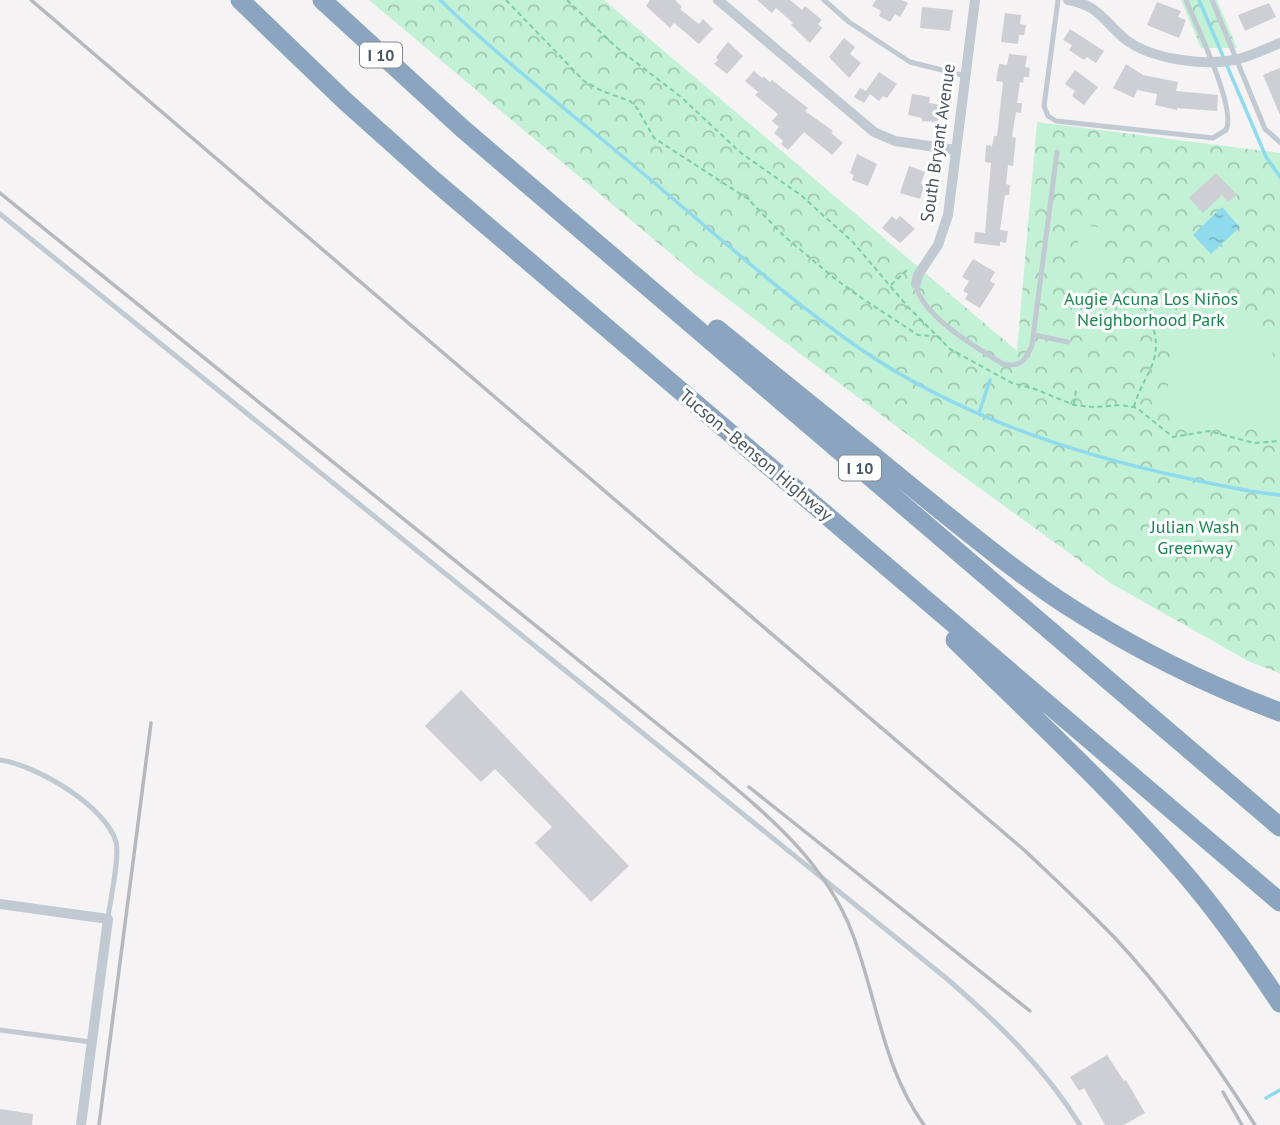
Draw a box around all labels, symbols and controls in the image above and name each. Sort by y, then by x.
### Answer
road number: I 10 [360,42,402,68]
street label: South Bryant Avenue [915,62,960,224]
park label: Augie Acuna Los Niños Neighborhood Park [1064,287,1238,331]
street label: Tucson–Benson Highway [675,384,838,526]
road number: I 10 [839,456,881,481]
park label: Julian Wash Greenway [1150,515,1239,559]

